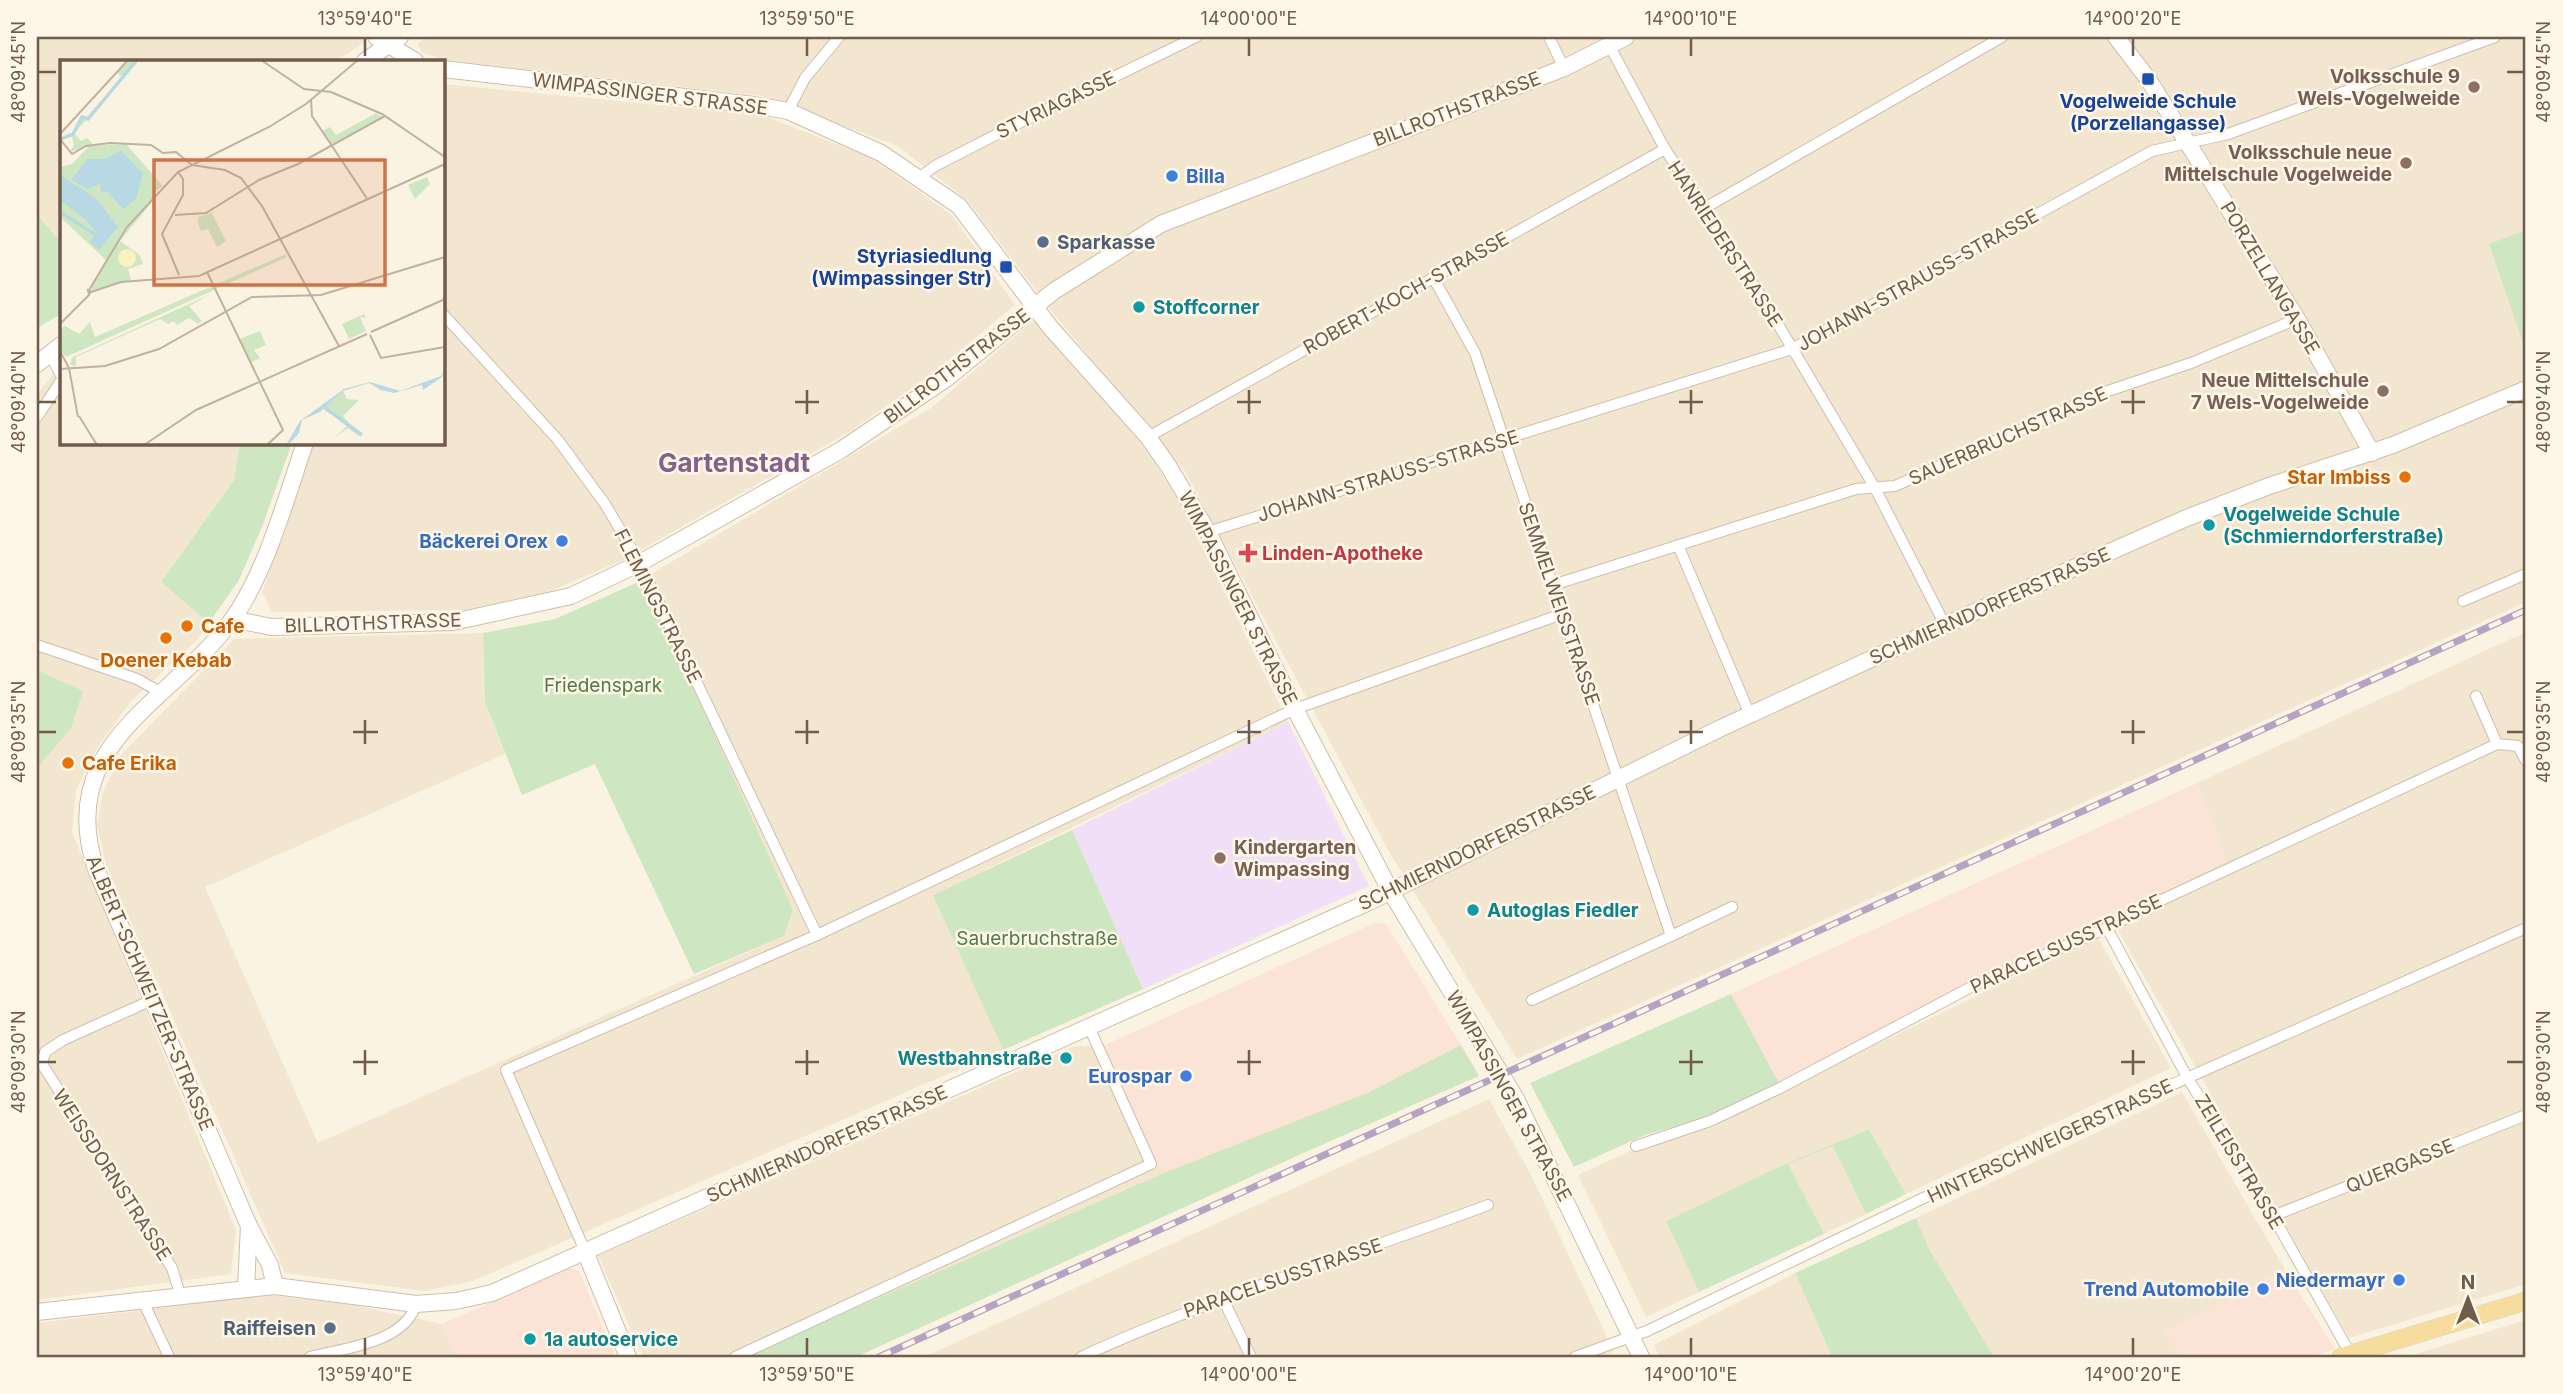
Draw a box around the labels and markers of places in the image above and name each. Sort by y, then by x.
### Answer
place label: Volksschule 9 Wels-Vogelweide [2297,65,2460,110]
marker: Vogelweide Schule (Porzellangasse) [2140,71,2156,87]
marker: Volksschule 9 Wels-Vogelweide [2466,79,2482,95]
place label: Vogelweide Schule (Porzellangasse) [2059,90,2237,135]
place label: Volksschule neue Mittelschule Vogelweide [2164,141,2392,186]
marker: Volksschule neue Mittelschule Vogelweide [2398,155,2414,171]
place label: Billa [1186,165,1225,188]
marker: Billa [1164,168,1180,184]
place label: Sparkasse [1057,231,1155,254]
marker: Sparkasse [1035,234,1051,250]
place label: Styriasiedlung (Wimpassinger Str) [811,245,992,290]
marker: Styriasiedlung (Wimpassinger Str) [998,259,1014,275]
place label: Stoffcorner [1153,296,1260,319]
marker: Stoffcorner [1131,299,1147,315]
place label: Neue Mittelschule 7 Wels-Vogelweide [2191,369,2369,414]
marker: Neue Mittelschule 7 Wels-Vogelweide [2375,383,2391,399]
place label: Star Imbiss [2287,466,2391,489]
marker: Star Imbiss [2397,469,2413,485]
place label: Vogelweide Schule (Schmierndorferstraße) [2223,503,2444,548]
marker: Vogelweide Schule (Schmierndorferstraße) [2201,517,2217,533]
place label: Bäckerei Orex [419,530,548,553]
marker: Bäckerei Orex [554,533,570,549]
place label: Linden-Apotheke [1262,542,1423,565]
marker: Linden-Apotheke [1240,545,1256,561]
place label: Cafe [201,615,245,638]
marker: Cafe [179,618,195,634]
marker: Doener Kebab [158,630,174,646]
place label: Doener Kebab [100,649,232,672]
place label: Cafe Erika [82,752,177,775]
marker: Cafe Erika [60,755,76,771]
place label: Kindergarten Wimpassing [1234,836,1356,881]
marker: Kindergarten Wimpassing [1212,850,1228,866]
place label: Autoglas Fiedler [1487,899,1639,922]
marker: Autoglas Fiedler [1465,902,1481,918]
place label: Westbahnstraße [898,1047,1052,1070]
marker: Westbahnstraße [1058,1050,1074,1066]
place label: Eurospar [1088,1065,1172,1088]
marker: Eurospar [1178,1068,1194,1084]
place label: Niedermayr [2276,1269,2385,1292]
marker: Niedermayr [2391,1272,2407,1288]
place label: Trend Automobile [2083,1278,2249,1301]
marker: Trend Automobile [2255,1281,2271,1297]
place label: Raiffeisen [223,1317,316,1340]
marker: Raiffeisen [322,1320,338,1336]
place label: 1a autoservice [544,1328,678,1351]
marker: 1a autoservice [522,1331,538,1347]

